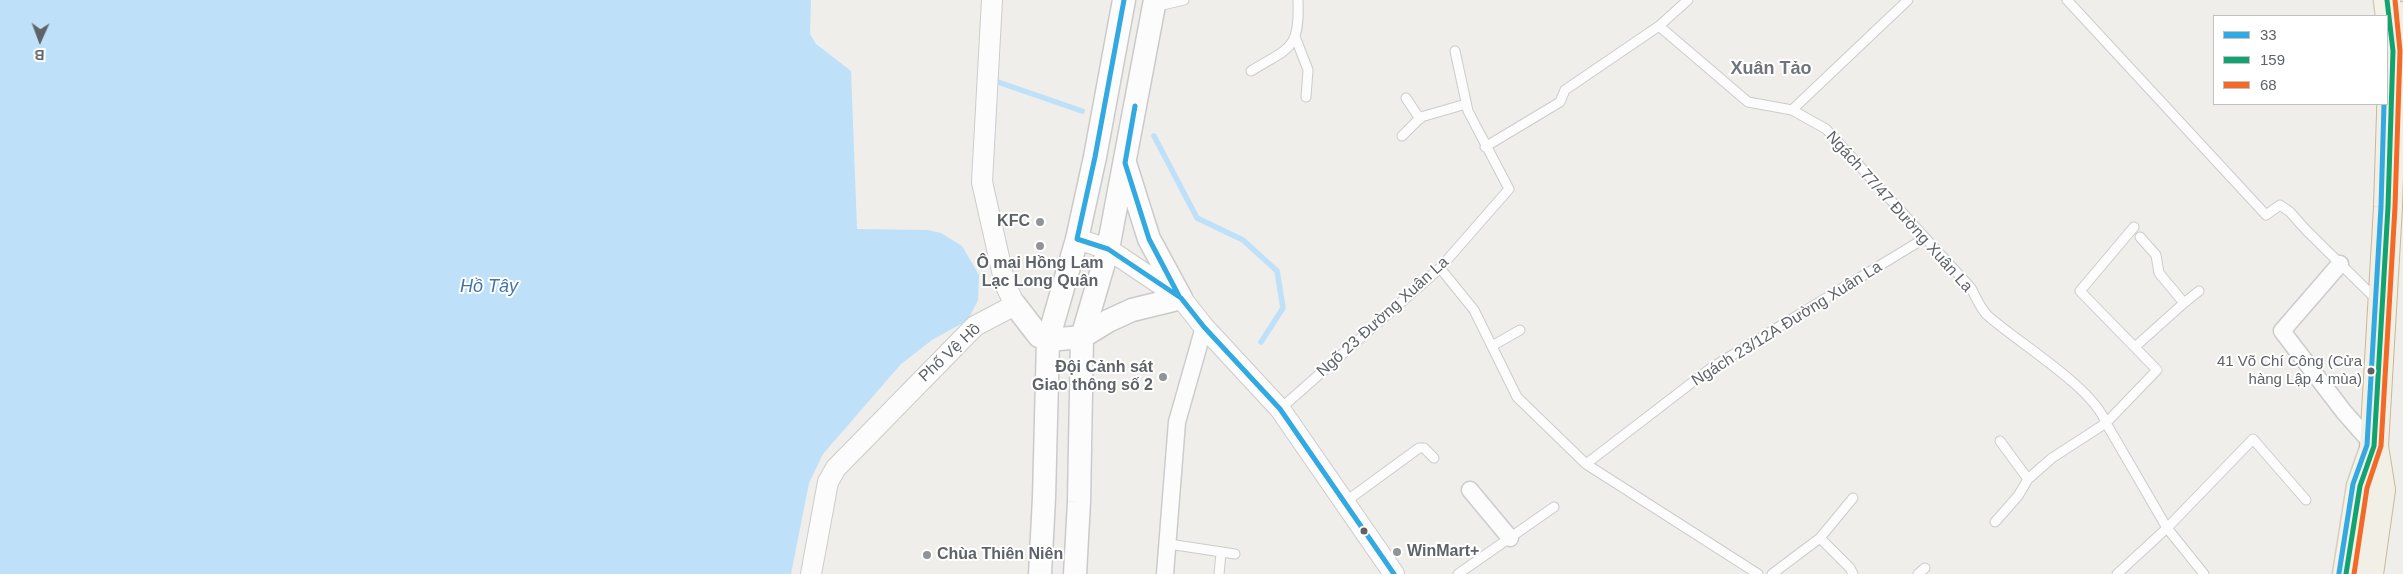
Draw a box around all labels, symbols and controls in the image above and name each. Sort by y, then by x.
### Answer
north arrow [15,15,65,65]
legend [2213,15,2388,105]
text: 33 [2260,26,2277,43]
text: B [34,47,45,63]
text: 159 [2260,51,2285,68]
district label: Xuân Tảo [1730,58,1812,80]
text: 68 [2260,76,2277,93]
street label: Ngách 77/47 Đường Xuân La [1822,128,1976,296]
place label: KFC [997,212,1030,232]
marker: KFC [1034,216,1046,228]
marker: Ô mai Hồng Lam Lạc Long Quân [1034,240,1046,252]
street label: Ngõ 23 Đường Xuân La [1313,253,1453,381]
place label: Ô mai Hồng Lam Lạc Long Quân [976,254,1104,292]
street label: Ngách 23/12A Đường Xuân La [1688,257,1886,391]
water label: Hồ Tây [460,276,518,298]
street label: Phố Vệ Hồ [915,320,985,386]
place label: 41 Võ Chí Công (Cửa hàng Lập 4 mùa) [2217,353,2362,388]
place label: Đội Cảnh sát Giao thông số 2 [1032,358,1153,396]
marker: 41 Võ Chí Công (Cửa hàng Lập 4 mùa) [2366,366,2376,376]
marker: Đội Cảnh sát Giao thông số 2 [1157,371,1169,383]
unlabelled marker [1359,526,1369,536]
place label: WinMart+ [1407,542,1479,562]
place label: Chùa Thiên Niên [937,545,1063,565]
marker: WinMart+ [1391,546,1403,558]
marker: Chùa Thiên Niên [921,549,933,561]

